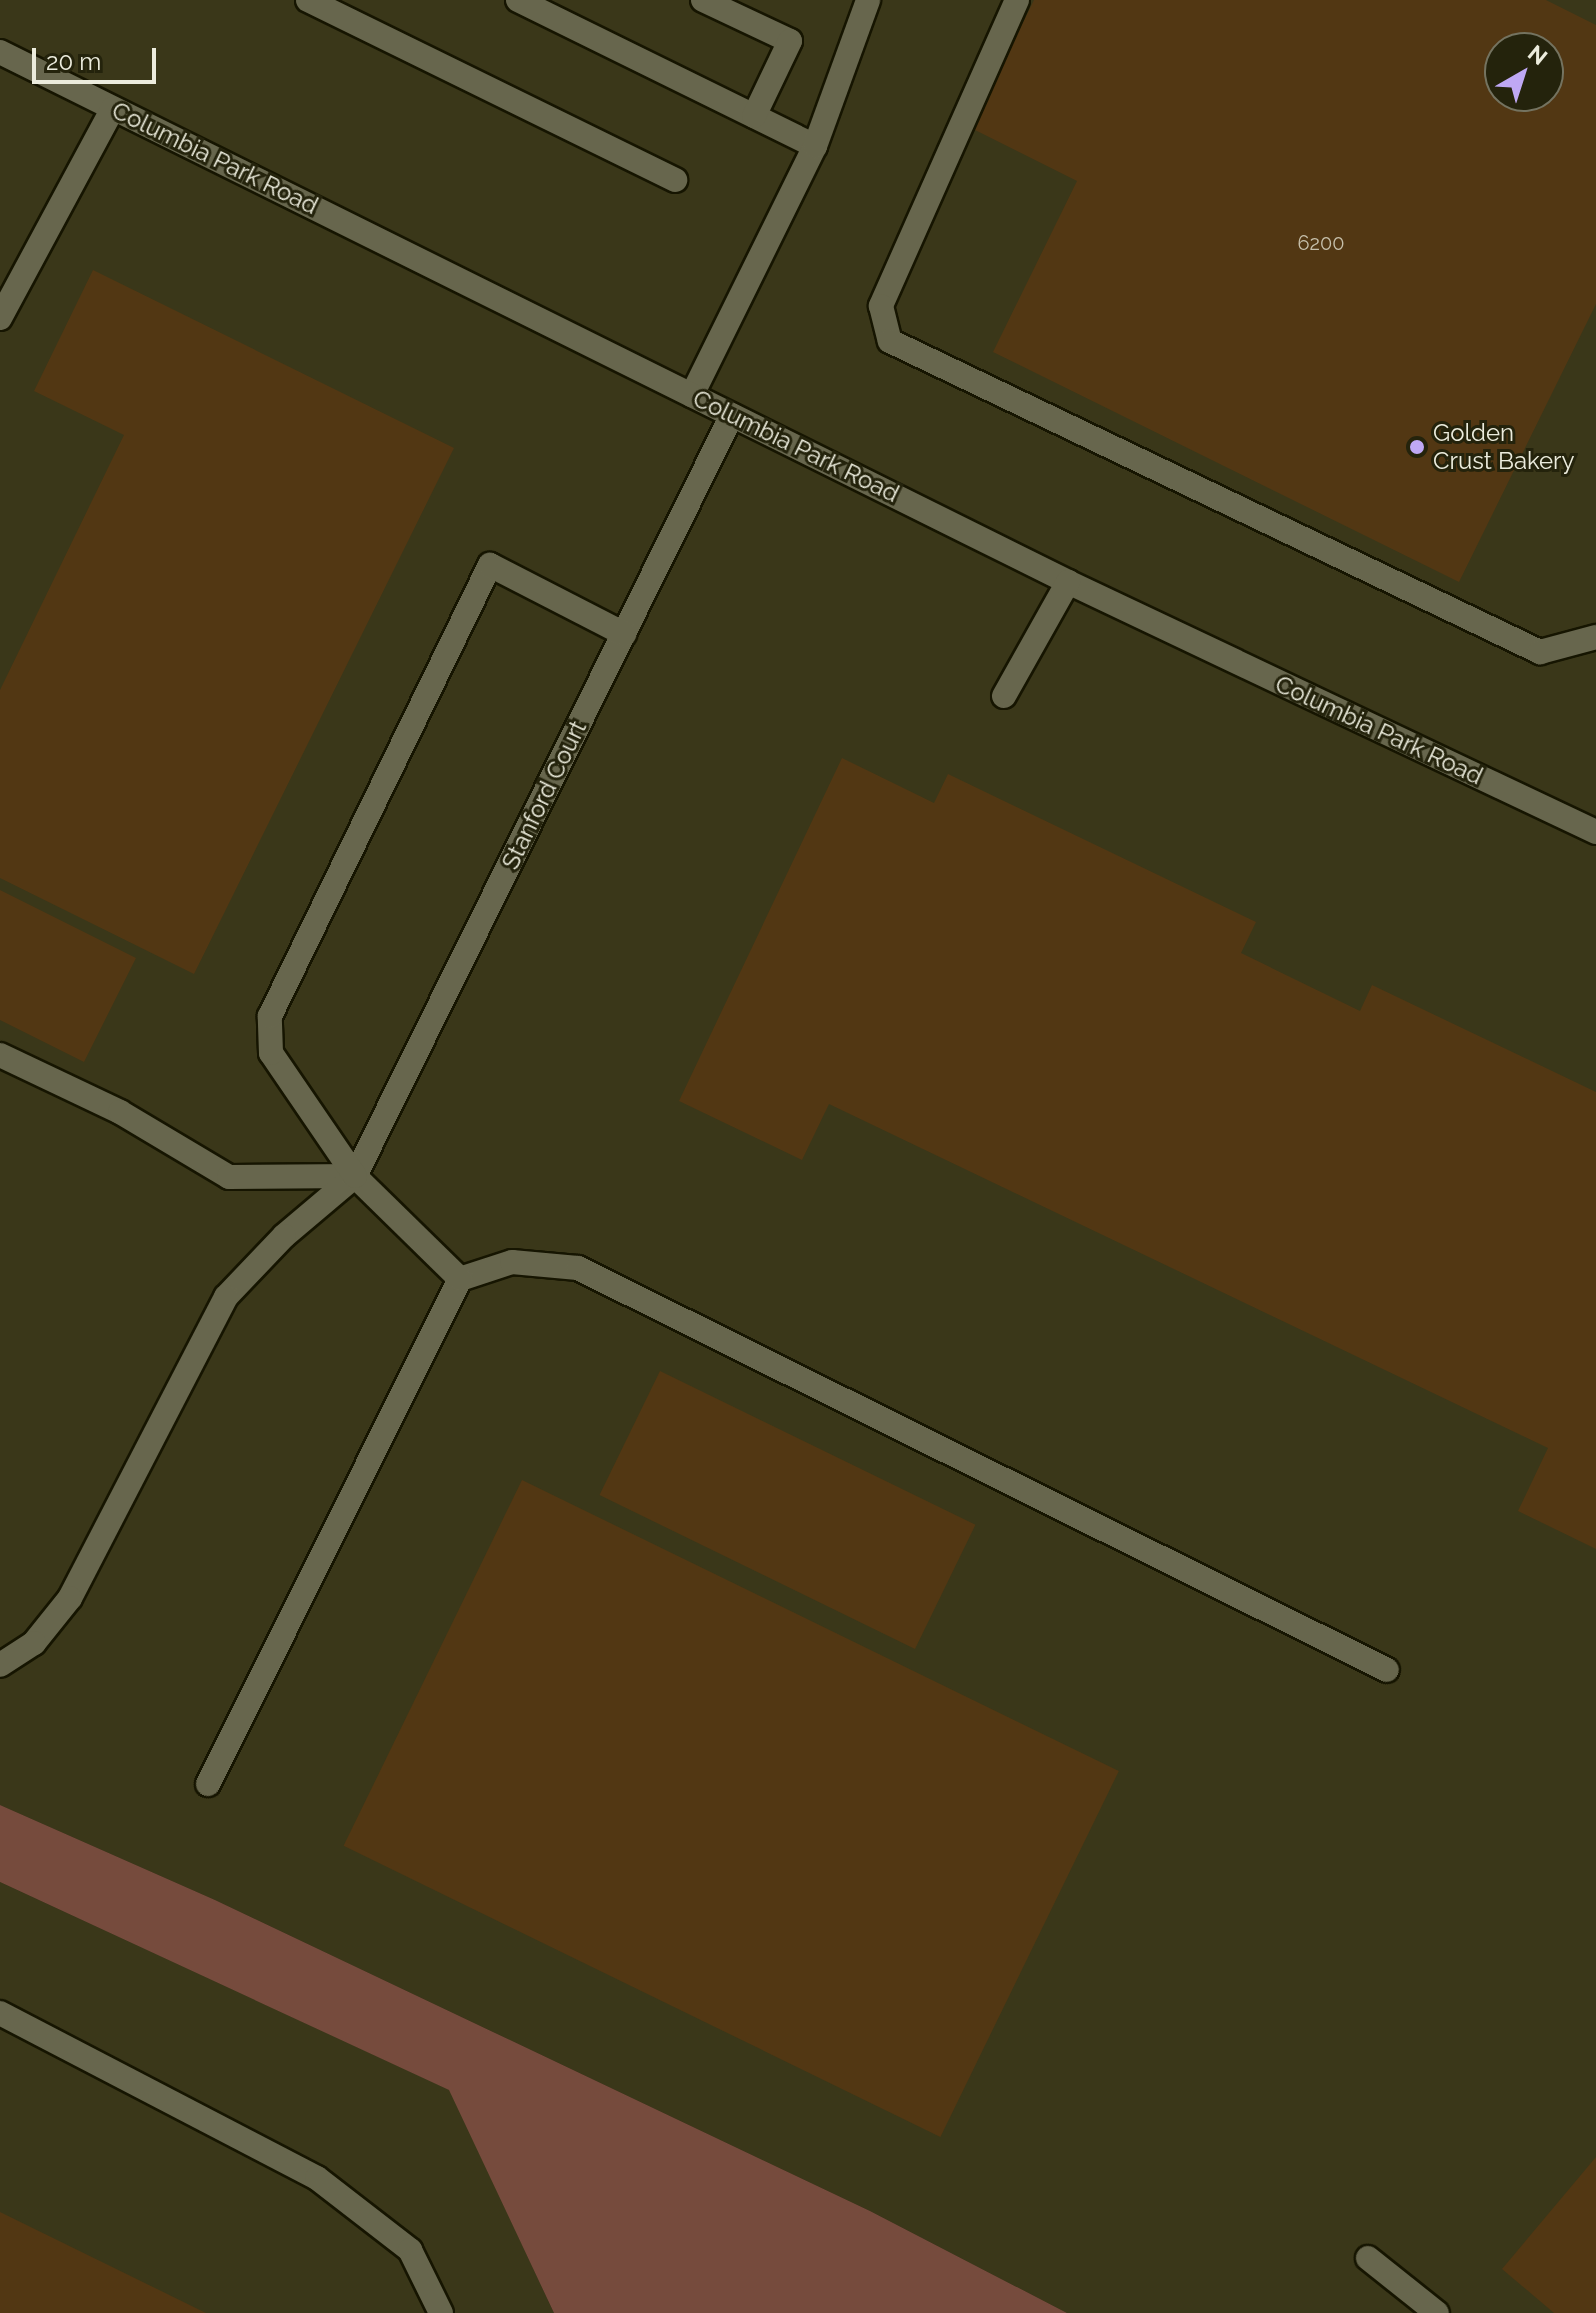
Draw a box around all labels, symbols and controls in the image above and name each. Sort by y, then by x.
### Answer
scale bar [36,32,160,82]
north arrow [1484,32,1564,112]
text: N [1523,40,1553,70]
text: 20 m [46,47,101,76]
street label: Columbia Park Road [107,96,323,220]
house number: 6200 [1298,231,1344,255]
street label: Columbia Park Road [688,384,904,508]
place label: Golden Crust Bakery [1433,419,1575,475]
marker: Golden Crust Bakery [1408,438,1426,456]
street label: Columbia Park Road [1271,669,1487,791]
street label: Stanford Court [496,716,592,874]

